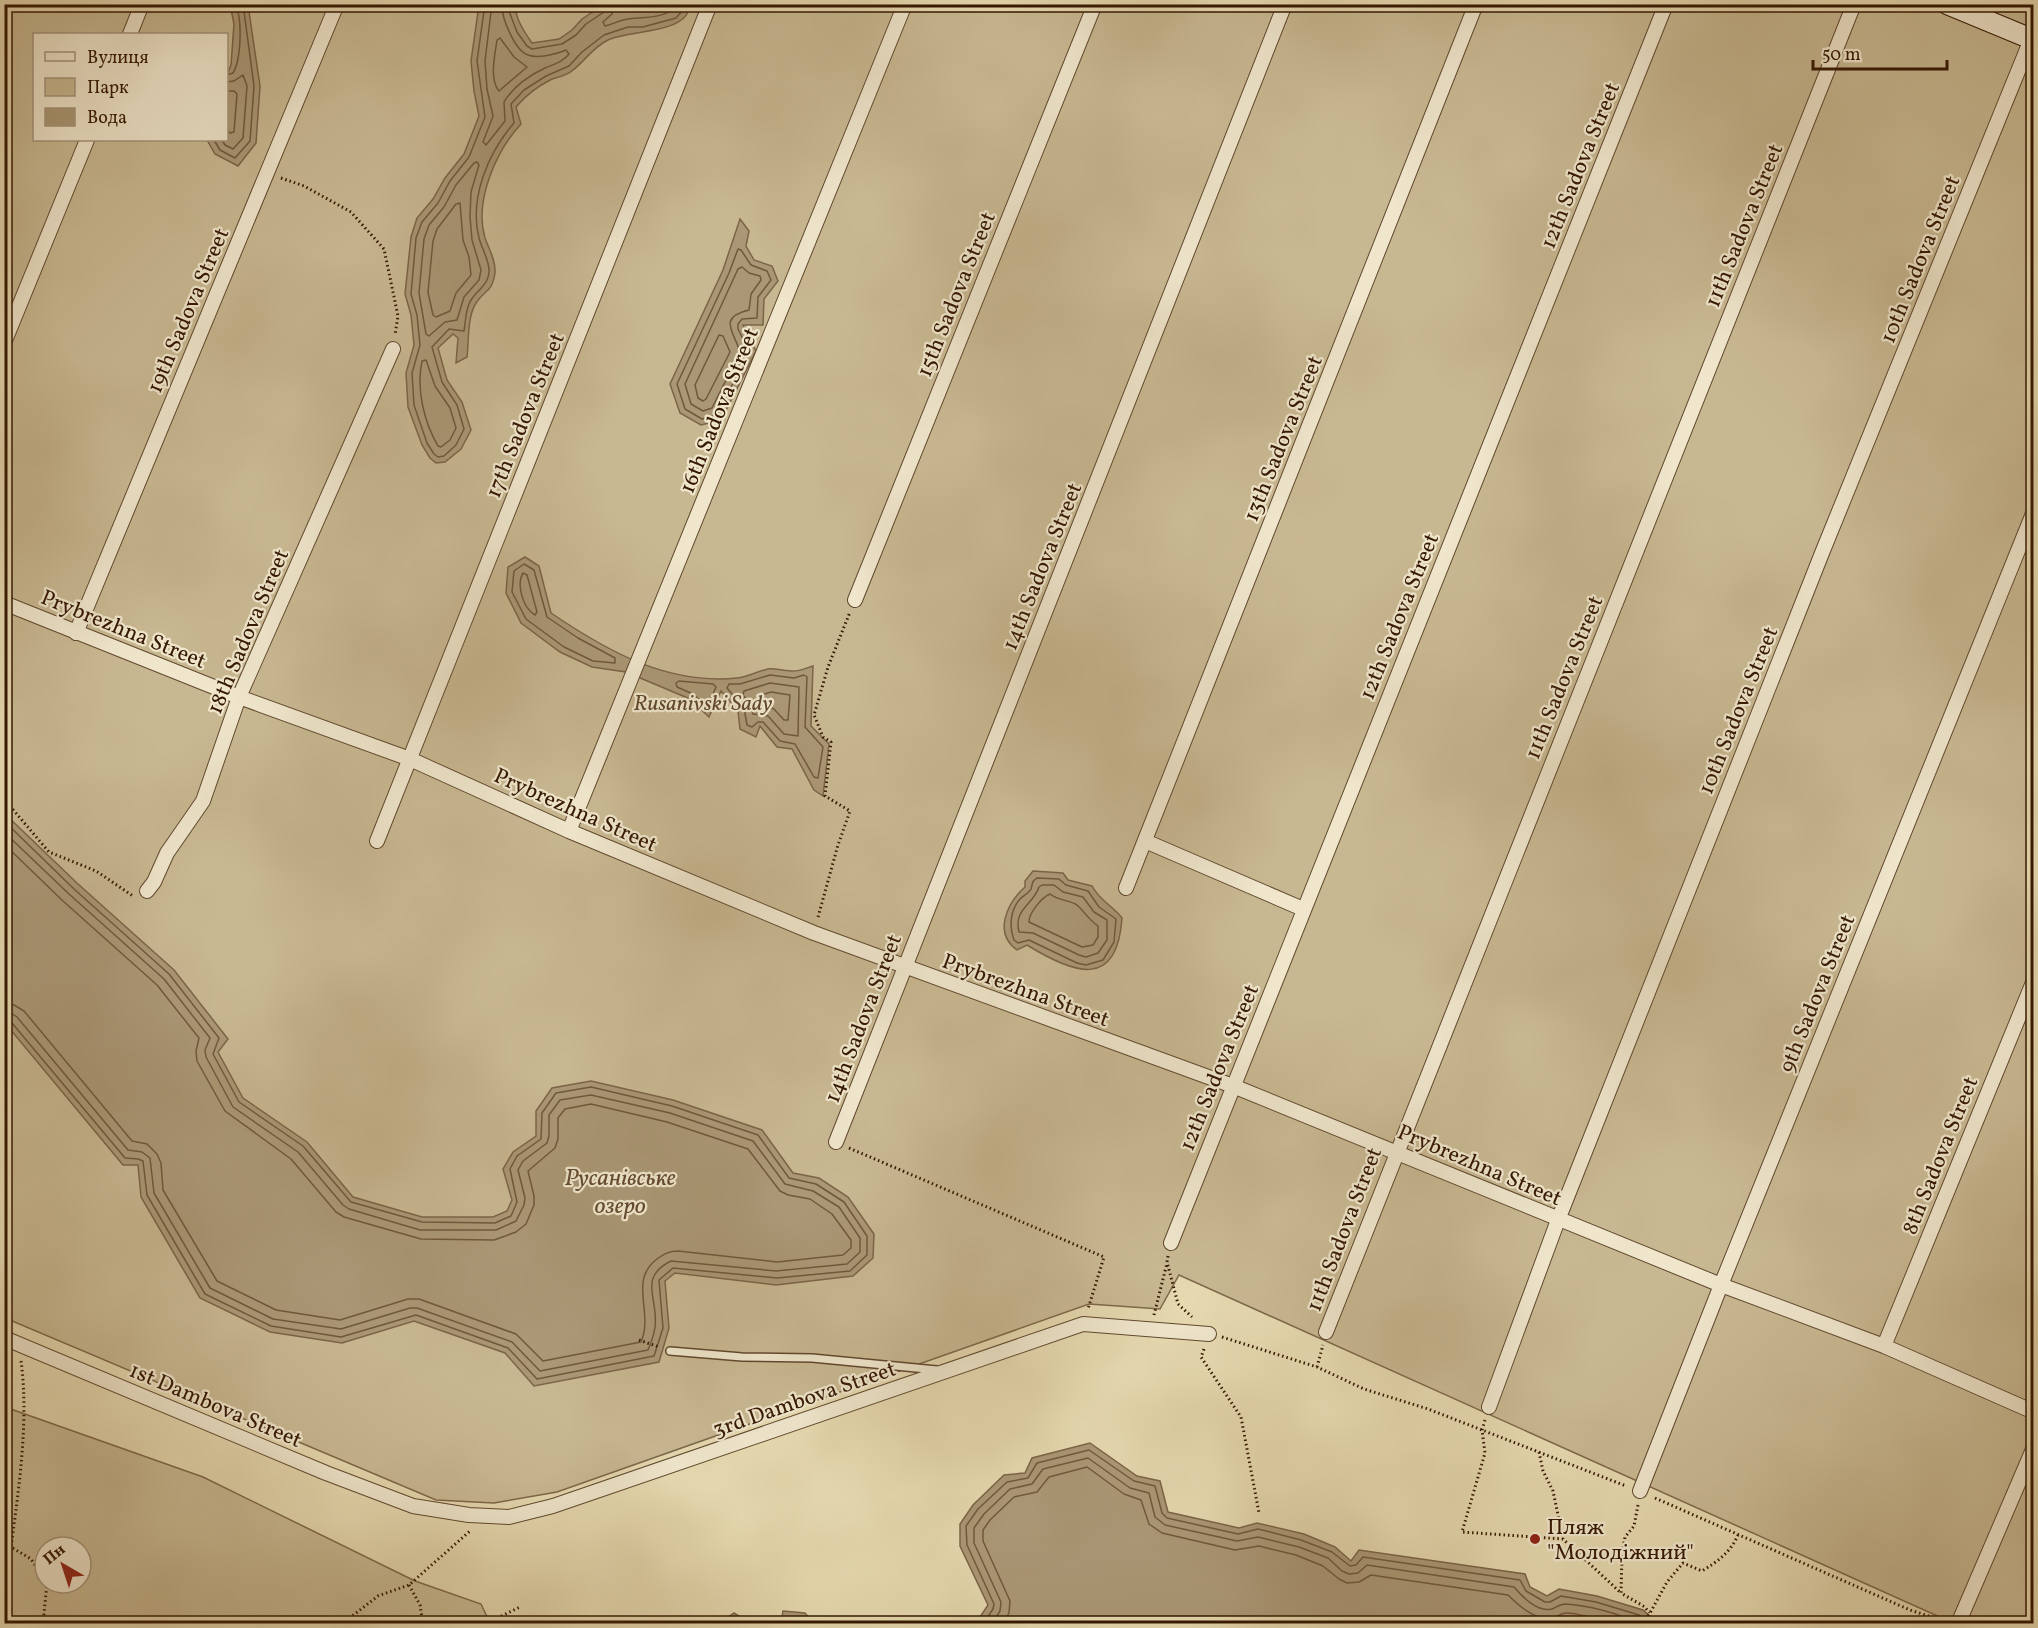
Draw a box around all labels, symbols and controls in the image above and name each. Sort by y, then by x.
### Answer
legend [33,33,228,141]
scale bar [1813,33,1946,71]
text: 50 m [1822,43,1861,68]
text: Вулиця [87,46,149,71]
text: Парк [87,76,129,101]
street label: 12th Sadova Street [1534,78,1629,254]
text: Вода [87,106,127,131]
street label: 11th Sadova Street [1698,139,1792,312]
street label: 10th Sadova Street [1873,171,1969,349]
street label: 15th Sadova Street [910,207,1005,382]
street label: 19th Sadova Street [140,223,238,398]
street label: 16th Sadova Street [673,323,768,499]
street label: 17th Sadova Street [479,328,574,503]
street label: 13th Sadova Street [1237,351,1332,527]
street label: 14th Sadova Street [996,478,1091,656]
street label: 12th Sadova Street [1353,529,1448,705]
street label: 18th Sadova Street [201,544,298,719]
street label: Prybrezhna Street [36,583,211,678]
street label: 11th Sadova Street [1518,591,1612,764]
street label: 10th Sadova Street [1691,622,1787,800]
park label: Rusanivski Sady [634,689,773,720]
street label: Prybrezhna Street [488,761,662,861]
street label: 9th Sadova Street [1772,910,1864,1078]
street label: 14th Sadova Street [818,930,911,1108]
street label: Prybrezhna Street [937,947,1113,1036]
street label: 12th Sadova Street [1173,980,1268,1156]
street label: 8th Sadova Street [1895,1072,1987,1240]
street label: Prybrezhna Street [1392,1118,1566,1215]
street label: 11th Sadova Street [1300,1143,1391,1317]
water label: Русанівське озеро [565,1162,676,1224]
street label: 3rd Dambova Street [709,1354,901,1446]
street label: 1st Dambova Street [124,1356,306,1457]
place label: Пляж "Молодіжний" [1547,1513,1694,1569]
marker: Пляж "Молодіжний" [1528,1532,1542,1546]
north arrow [33,1535,93,1595]
text: Пн [39,1539,71,1571]

